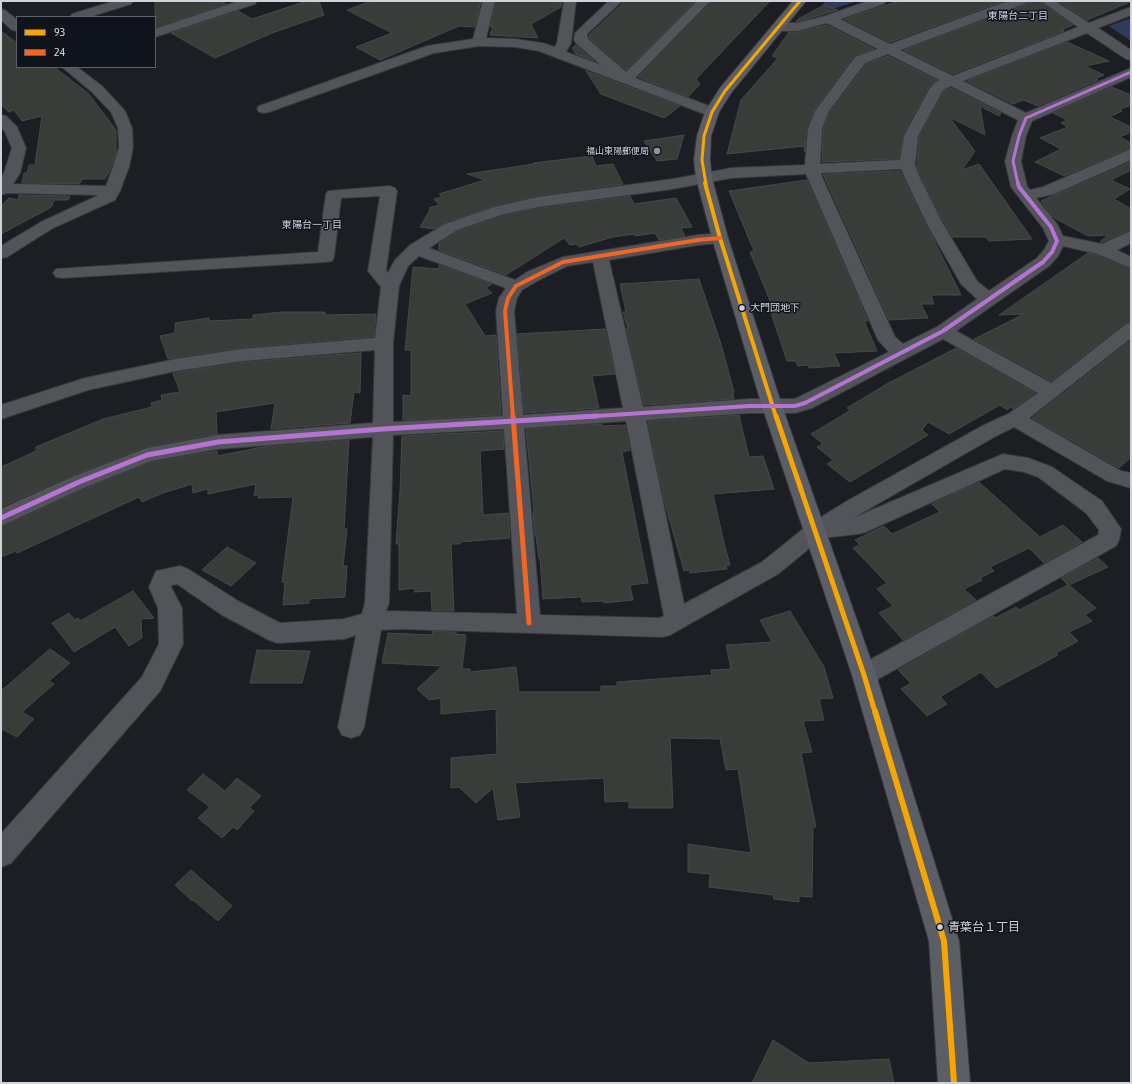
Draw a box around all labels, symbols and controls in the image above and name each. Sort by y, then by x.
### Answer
district label: 東陽台二丁目 [988,10,1048,22]
legend [16,16,156,68]
text: 93 [54,25,65,39]
text: 24 [54,45,65,59]
place label: 福山東陽郵便局 [586,146,649,156]
marker: 福山東陽郵便局 [652,146,662,156]
district label: 東陽台一丁目 [282,219,342,231]
place label: 大門団地下 [750,302,800,314]
marker: 大門団地下 [737,303,747,313]
place label: 青葉台１丁目 [948,920,1020,934]
marker: 青葉台１丁目 [935,922,945,932]

